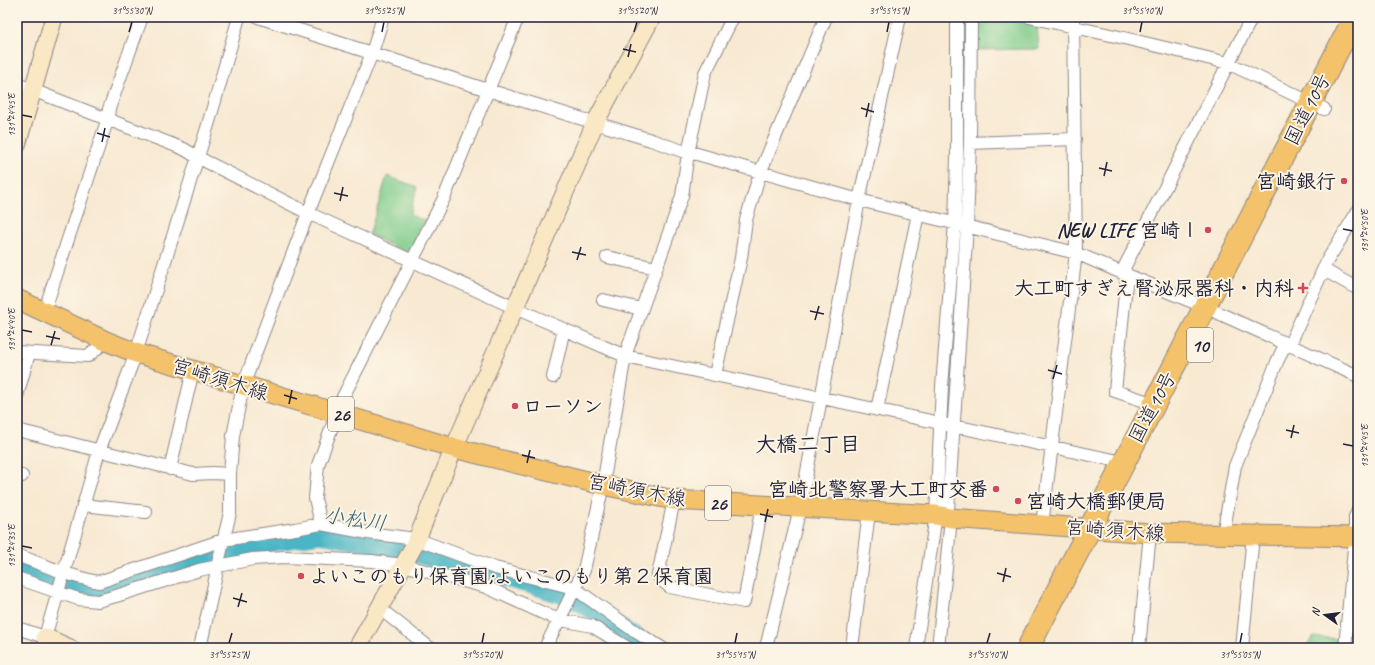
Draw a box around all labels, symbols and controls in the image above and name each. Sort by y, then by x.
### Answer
text: 31°55'30"N [112,4,154,17]
text: 31°55'25"N [364,4,406,17]
text: 31°55'20"N [617,4,659,17]
text: 31°55'15"N [869,4,911,17]
text: 31°55'10"N [1122,4,1164,17]
street label: 国道10号 [1279,69,1336,150]
text: 131°24'45"E [5,92,18,137]
place label: 宮崎銀行 [1256,169,1336,194]
marker: 宮崎銀行 [1339,176,1349,186]
text: 131°24'50"E [1358,208,1371,253]
place label: NEW LIFE 宮崎Ⅰ [1057,218,1200,243]
marker: NEW LIFE 宮崎Ⅰ [1203,225,1213,235]
place label: 大工町すぎえ腎泌尿器科・内科 [1014,276,1294,301]
marker: 大工町すぎえ腎泌尿器科・内科 [1297,282,1309,294]
text: 131°24'40"E [5,307,18,352]
road number: 10 [1187,328,1213,362]
street label: 宮崎須木線 [168,353,271,406]
street label: 国道10号 [1123,367,1182,448]
place label: ローソン [523,394,603,419]
road number: 26 [328,397,354,431]
marker: ローソン [510,401,520,411]
text: 131°24'45"E [1358,423,1371,468]
district label: 大橋二丁目 [756,431,861,457]
street label: 宮崎須木線 [585,469,688,512]
place label: 宮崎北警察署大工町交番 [768,477,988,502]
marker: 宮崎北警察署大工町交番 [991,484,1001,494]
road number: 26 [705,486,731,520]
place label: 宮崎大橋郵便局 [1026,489,1166,514]
marker: 宮崎大橋郵便局 [1013,496,1023,506]
water label: 小松川 [322,502,388,536]
street label: 宮崎須木線 [1064,515,1166,546]
text: 131°24'35"E [5,523,18,568]
place label: よいこのもり保育園;よいこのもり第２保育園 [309,564,713,589]
marker: よいこのもり保育園;よいこのもり第２保育園 [296,571,306,581]
north arrow [1305,595,1345,635]
text: N [1308,605,1323,618]
text: 31°55'25"N [209,648,251,661]
text: 31°55'20"N [462,648,504,661]
text: 31°55'15"N [715,648,757,661]
text: 31°55'10"N [967,648,1009,661]
text: 31°55'05"N [1220,648,1262,661]

